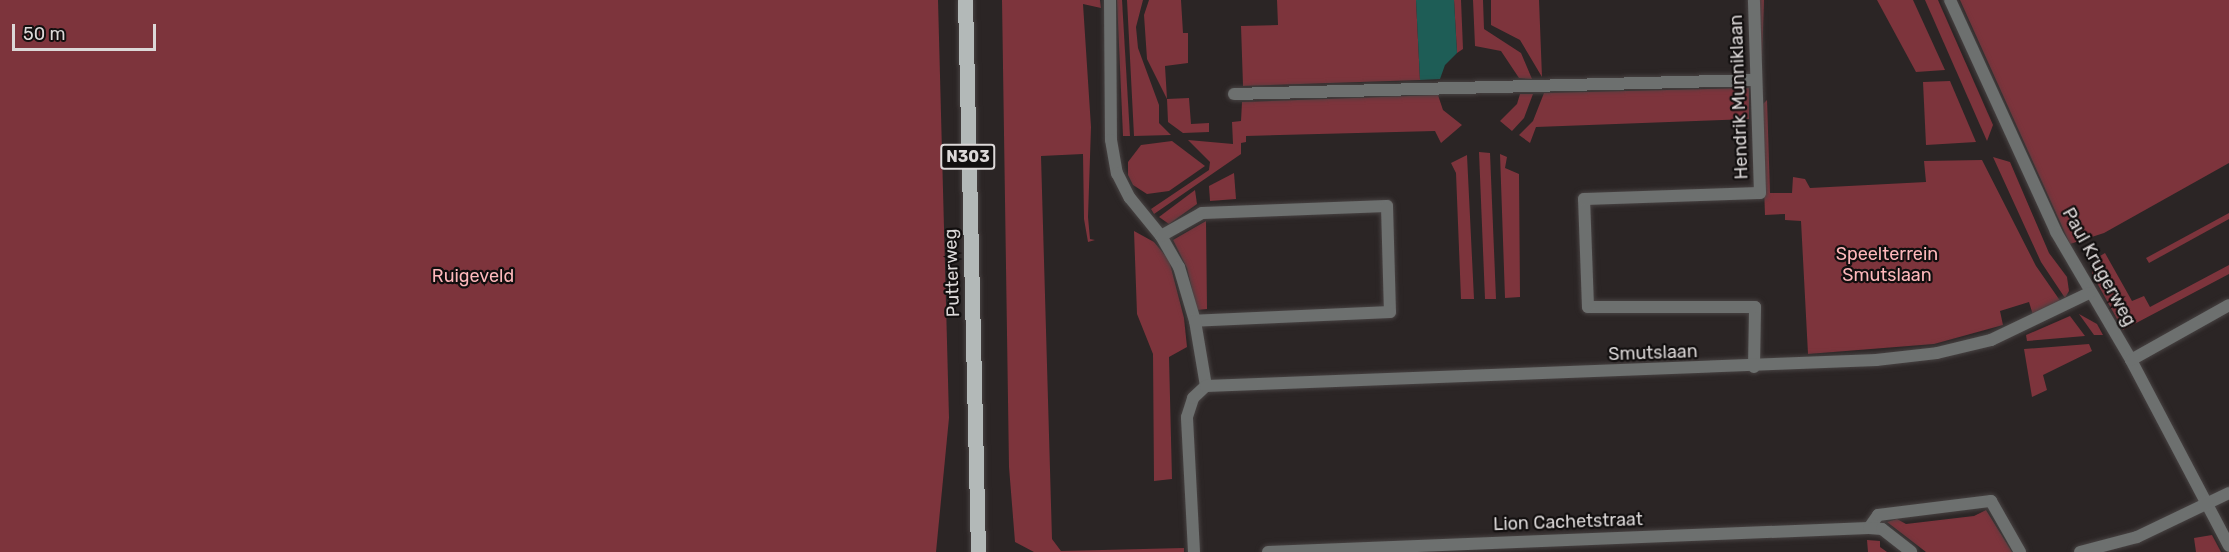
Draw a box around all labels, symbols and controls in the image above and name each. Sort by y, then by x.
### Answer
scale bar [15,12,159,50]
street label: Hendrik Munniklaan [1725,14,1753,180]
text: 50 m [23,23,66,45]
road number: N303 [940,144,996,170]
street label: Paul Krugerweg [2058,204,2140,330]
street label: Putterweg [940,228,964,318]
park label: Speelterrein Smutslaan [1836,244,1938,286]
park label: Ruigeveld [432,265,514,287]
street label: Smutslaan [1608,341,1698,365]
street label: Lion Cachetstraat [1493,509,1643,535]

